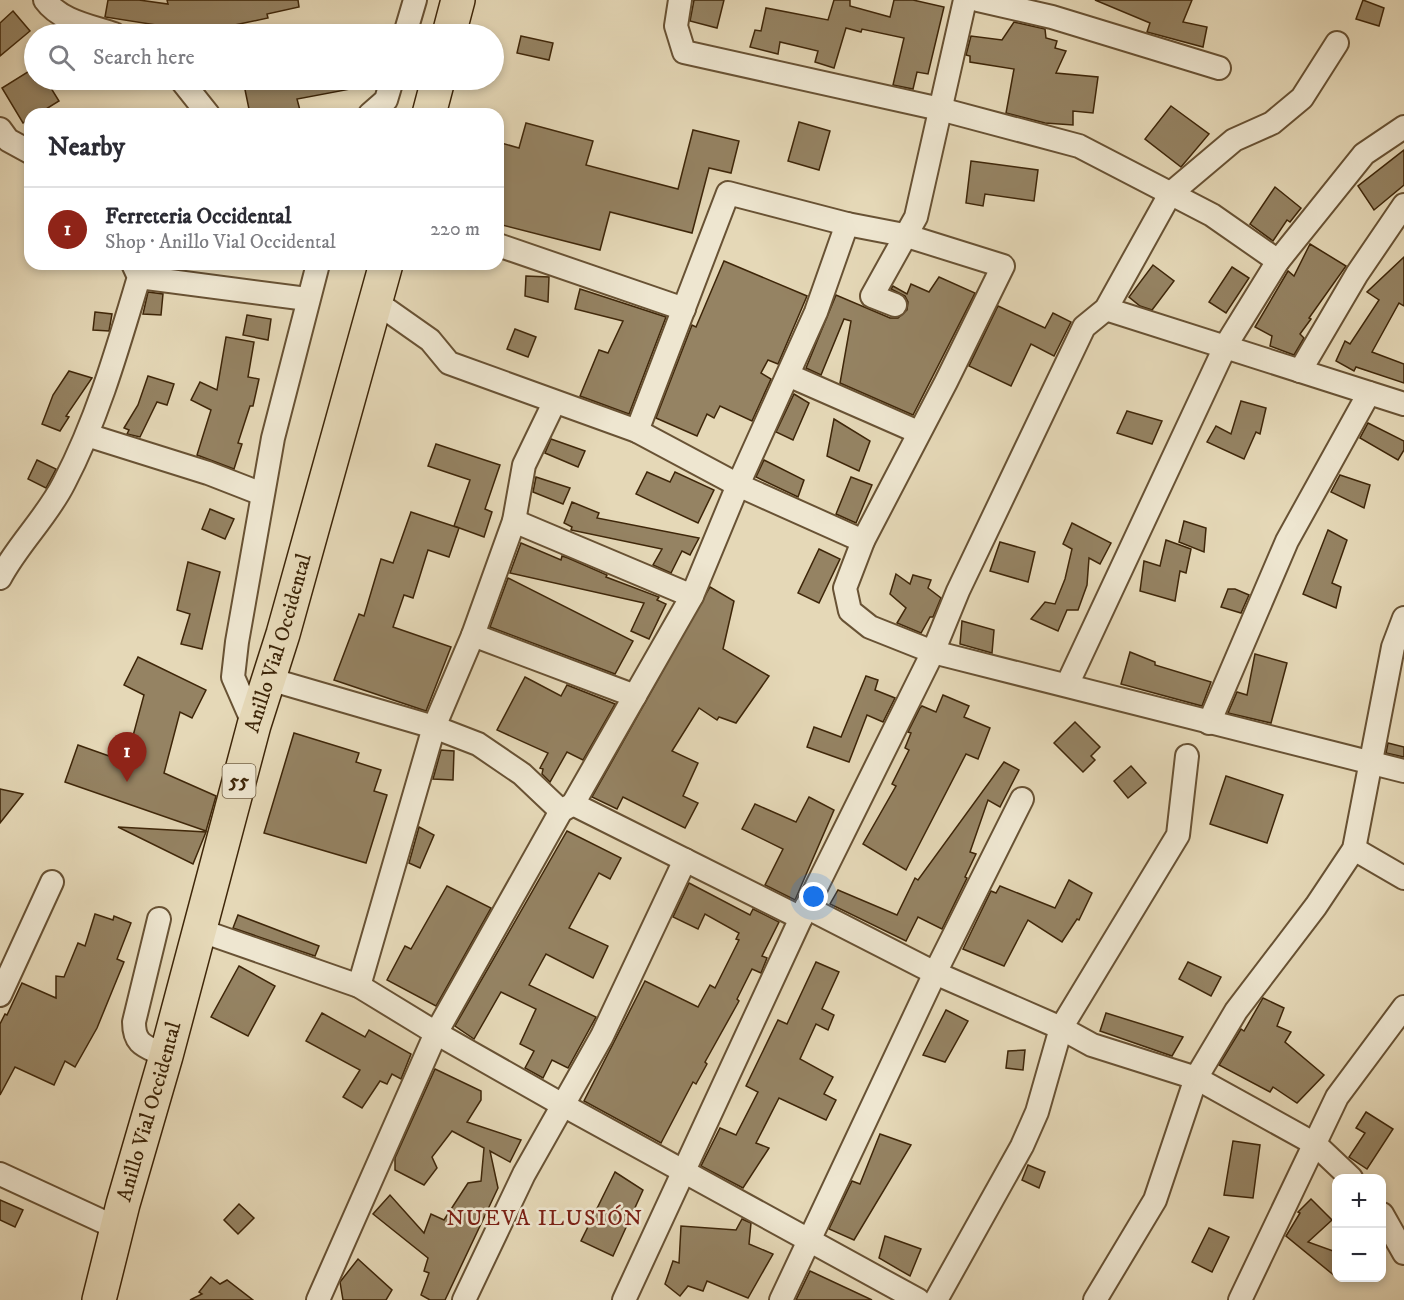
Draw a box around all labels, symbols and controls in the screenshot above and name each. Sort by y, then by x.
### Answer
search box [24,24,504,90]
icon: search [45,41,78,74]
text: Search here [93,44,195,71]
text: Nearby [48,131,125,164]
text: Ferreteria Occidental [105,203,291,230]
text: 1 [64,217,71,242]
text: 220 m [430,217,480,242]
text: Shop · Anillo Vial Occidental [105,230,336,255]
street label: Anillo Vial Occidental [240,550,318,736]
pin: 1 [108,732,146,782]
road number: 55 [222,764,256,798]
your location [799,882,828,911]
street label: Anillo Vial Occidental [111,1018,188,1205]
map controls [1332,1174,1386,1282]
button: + [1332,1174,1386,1228]
district label: NUEVA ILUSIÓN [446,1204,644,1232]
button: − [1332,1228,1386,1282]

